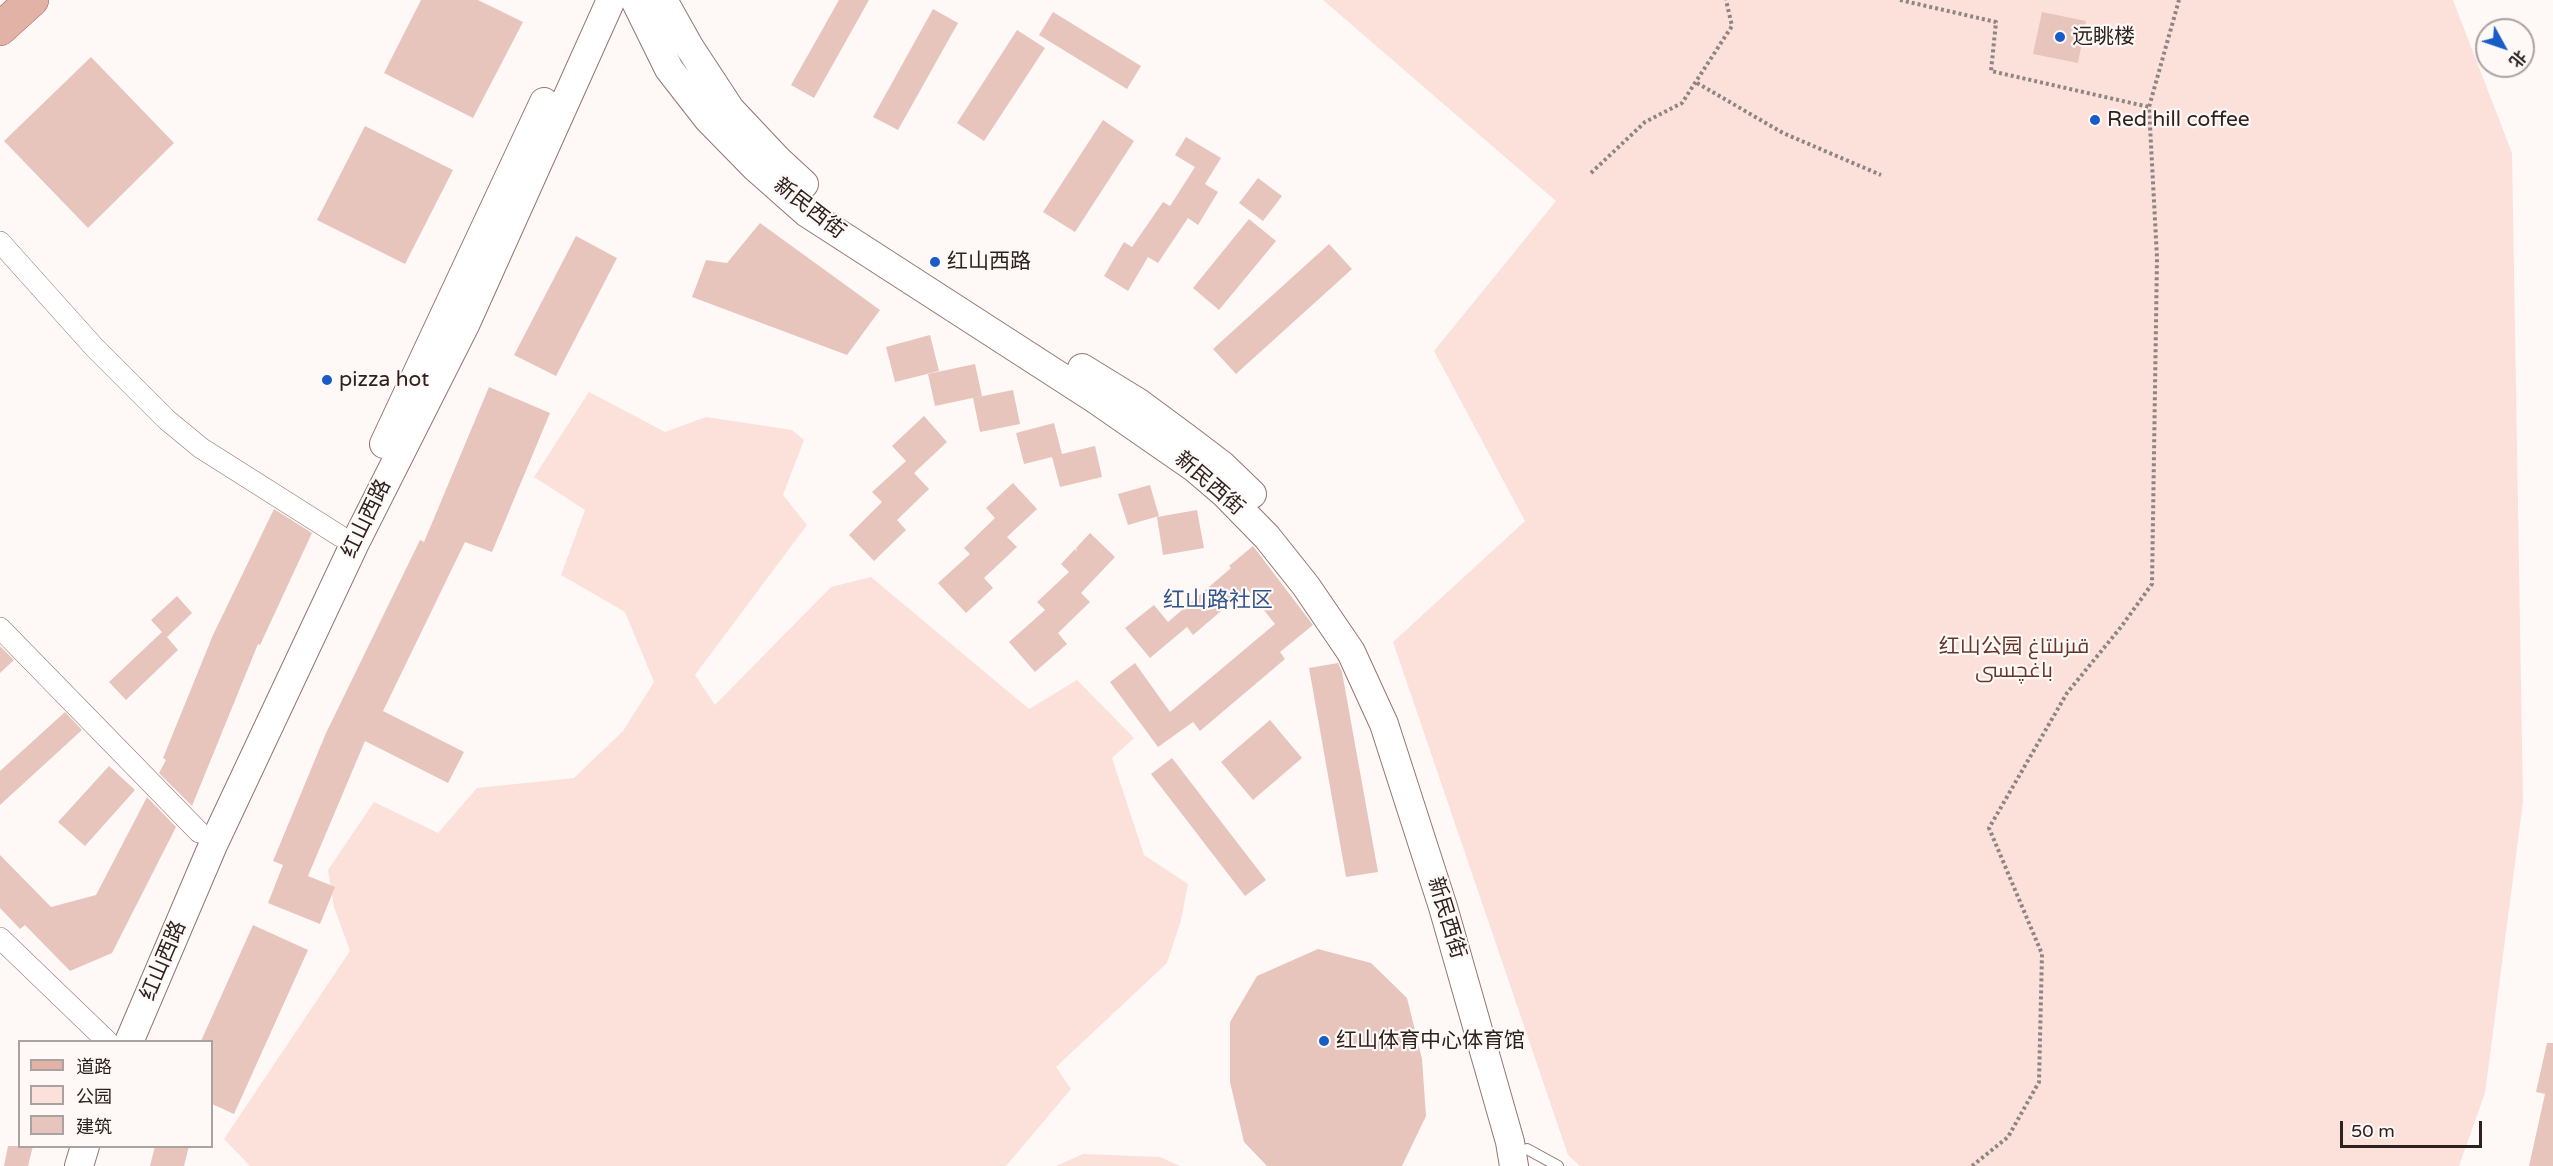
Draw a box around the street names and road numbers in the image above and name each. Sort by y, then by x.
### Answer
street label: 新民西街 [768,173,850,245]
street label: 新民西街 [1169,447,1249,521]
street label: 红山西路 [337,476,397,562]
street label: 新民西街 [1422,874,1470,962]
street label: 红山西路 [136,917,192,1005]

